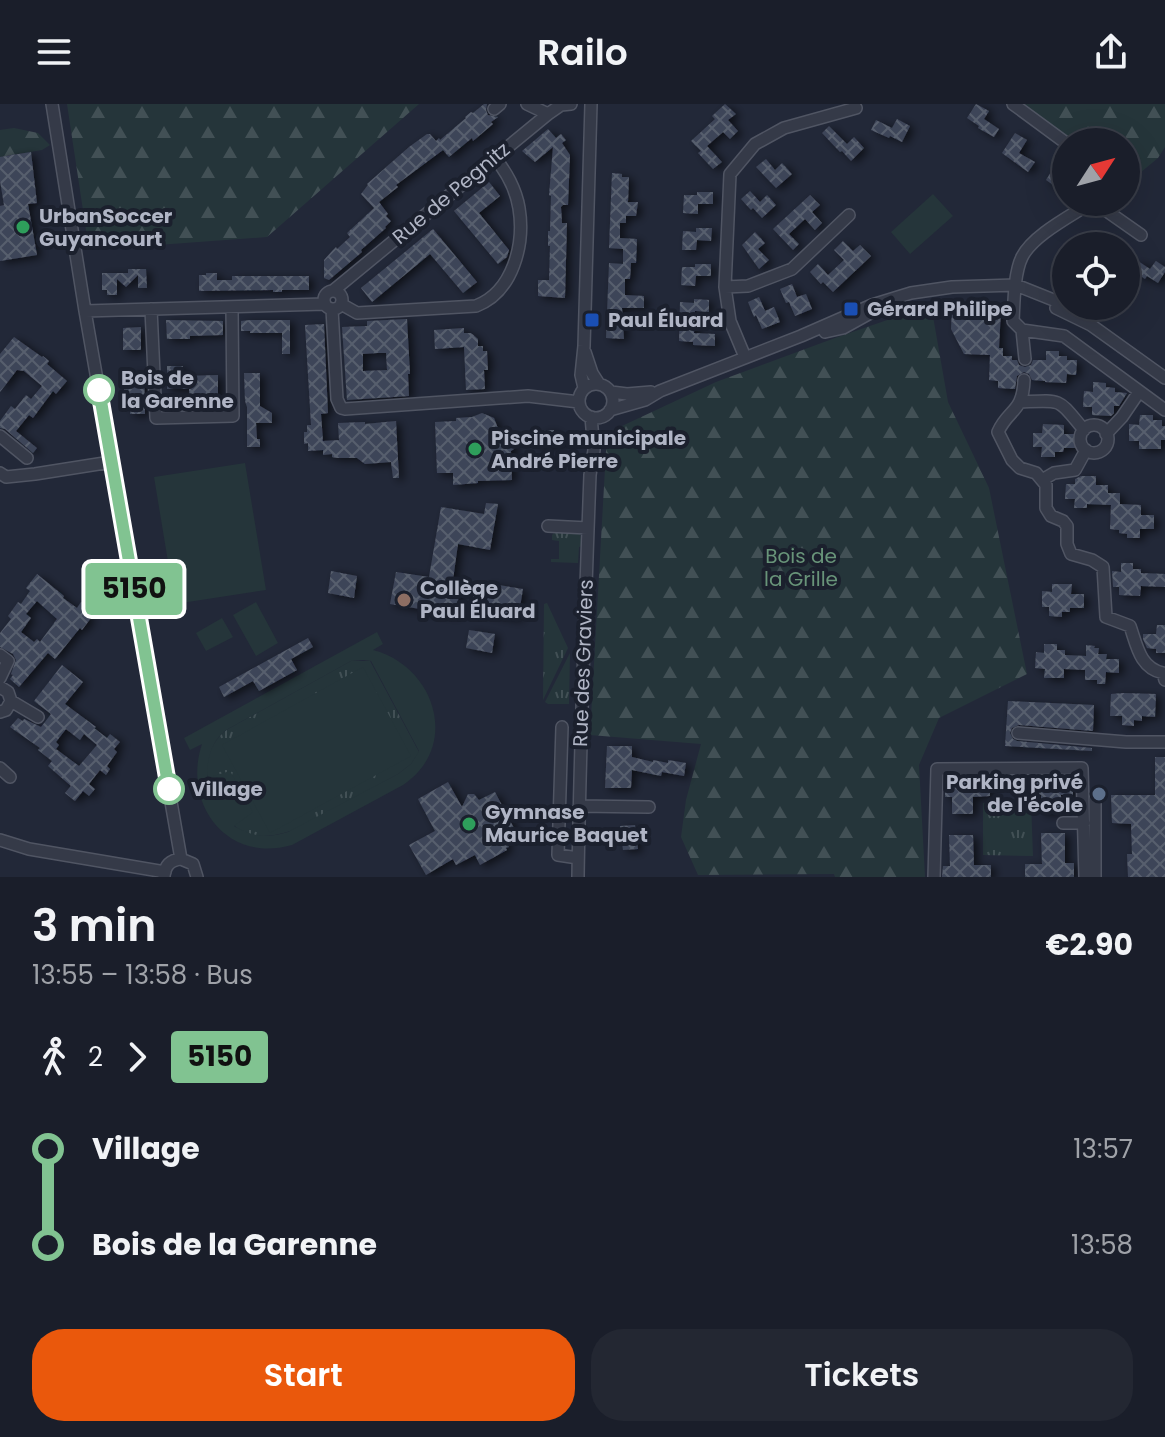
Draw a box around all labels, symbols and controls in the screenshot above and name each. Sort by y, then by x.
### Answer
text: Railo [537,27,628,78]
icon: menu [32,30,76,74]
icon: share [1089,30,1133,74]
north arrow [1052,128,1140,216]
map controls [1052,128,1140,320]
street label: Rue de Pegnitz [386,135,516,251]
place label: UrbanSoccer Guyancourt [39,202,173,253]
marker: UrbanSoccer Guyancourt [14,218,32,236]
button: locate [1052,232,1140,320]
place label: Gérard Philipe [867,295,1013,323]
marker: Gérard Philipe [842,300,860,318]
place label: Paul Éluard [608,306,724,334]
marker: Paul Éluard [583,311,601,329]
place label: Bois de la Garenne [121,364,234,415]
marker: Bois de la Garenne [84,375,114,405]
place label: Piscine municipale André Pierre [491,424,686,475]
marker: Piscine municipale André Pierre [466,440,484,458]
park label: Bois de la Grille [764,542,838,593]
line badge: 5150 [78,563,190,615]
text: 5150 [101,569,167,608]
place label: Collège Paul Éluard [420,574,536,625]
street label: Rue des Graviers [566,579,600,747]
marker: Collège Paul Éluard [395,591,413,609]
place label: Parking privé de l'école [946,768,1083,819]
marker: Village [154,774,184,804]
place label: Village [191,775,263,803]
marker: Parking privé de l'école [1090,785,1108,803]
place label: Gymnase Maurice Baquet [485,798,648,849]
marker: Gymnase Maurice Baquet [460,815,478,833]
text: 3 min [32,895,156,956]
text: €2.90 [1046,923,1133,966]
text: 13:55 – 13:58 · Bus [32,957,253,993]
icon: walk [32,1035,76,1079]
icon: forward [115,1035,159,1079]
text: 5150 [187,1037,252,1076]
text: 2 [88,1039,103,1075]
text: Village [92,1127,200,1170]
text: 13:57 [1073,1131,1133,1167]
text: Bois de la Garenne [92,1223,377,1266]
text: 13:58 [1071,1227,1133,1263]
button: Start [32,1329,575,1421]
button: Tickets [591,1329,1133,1421]

